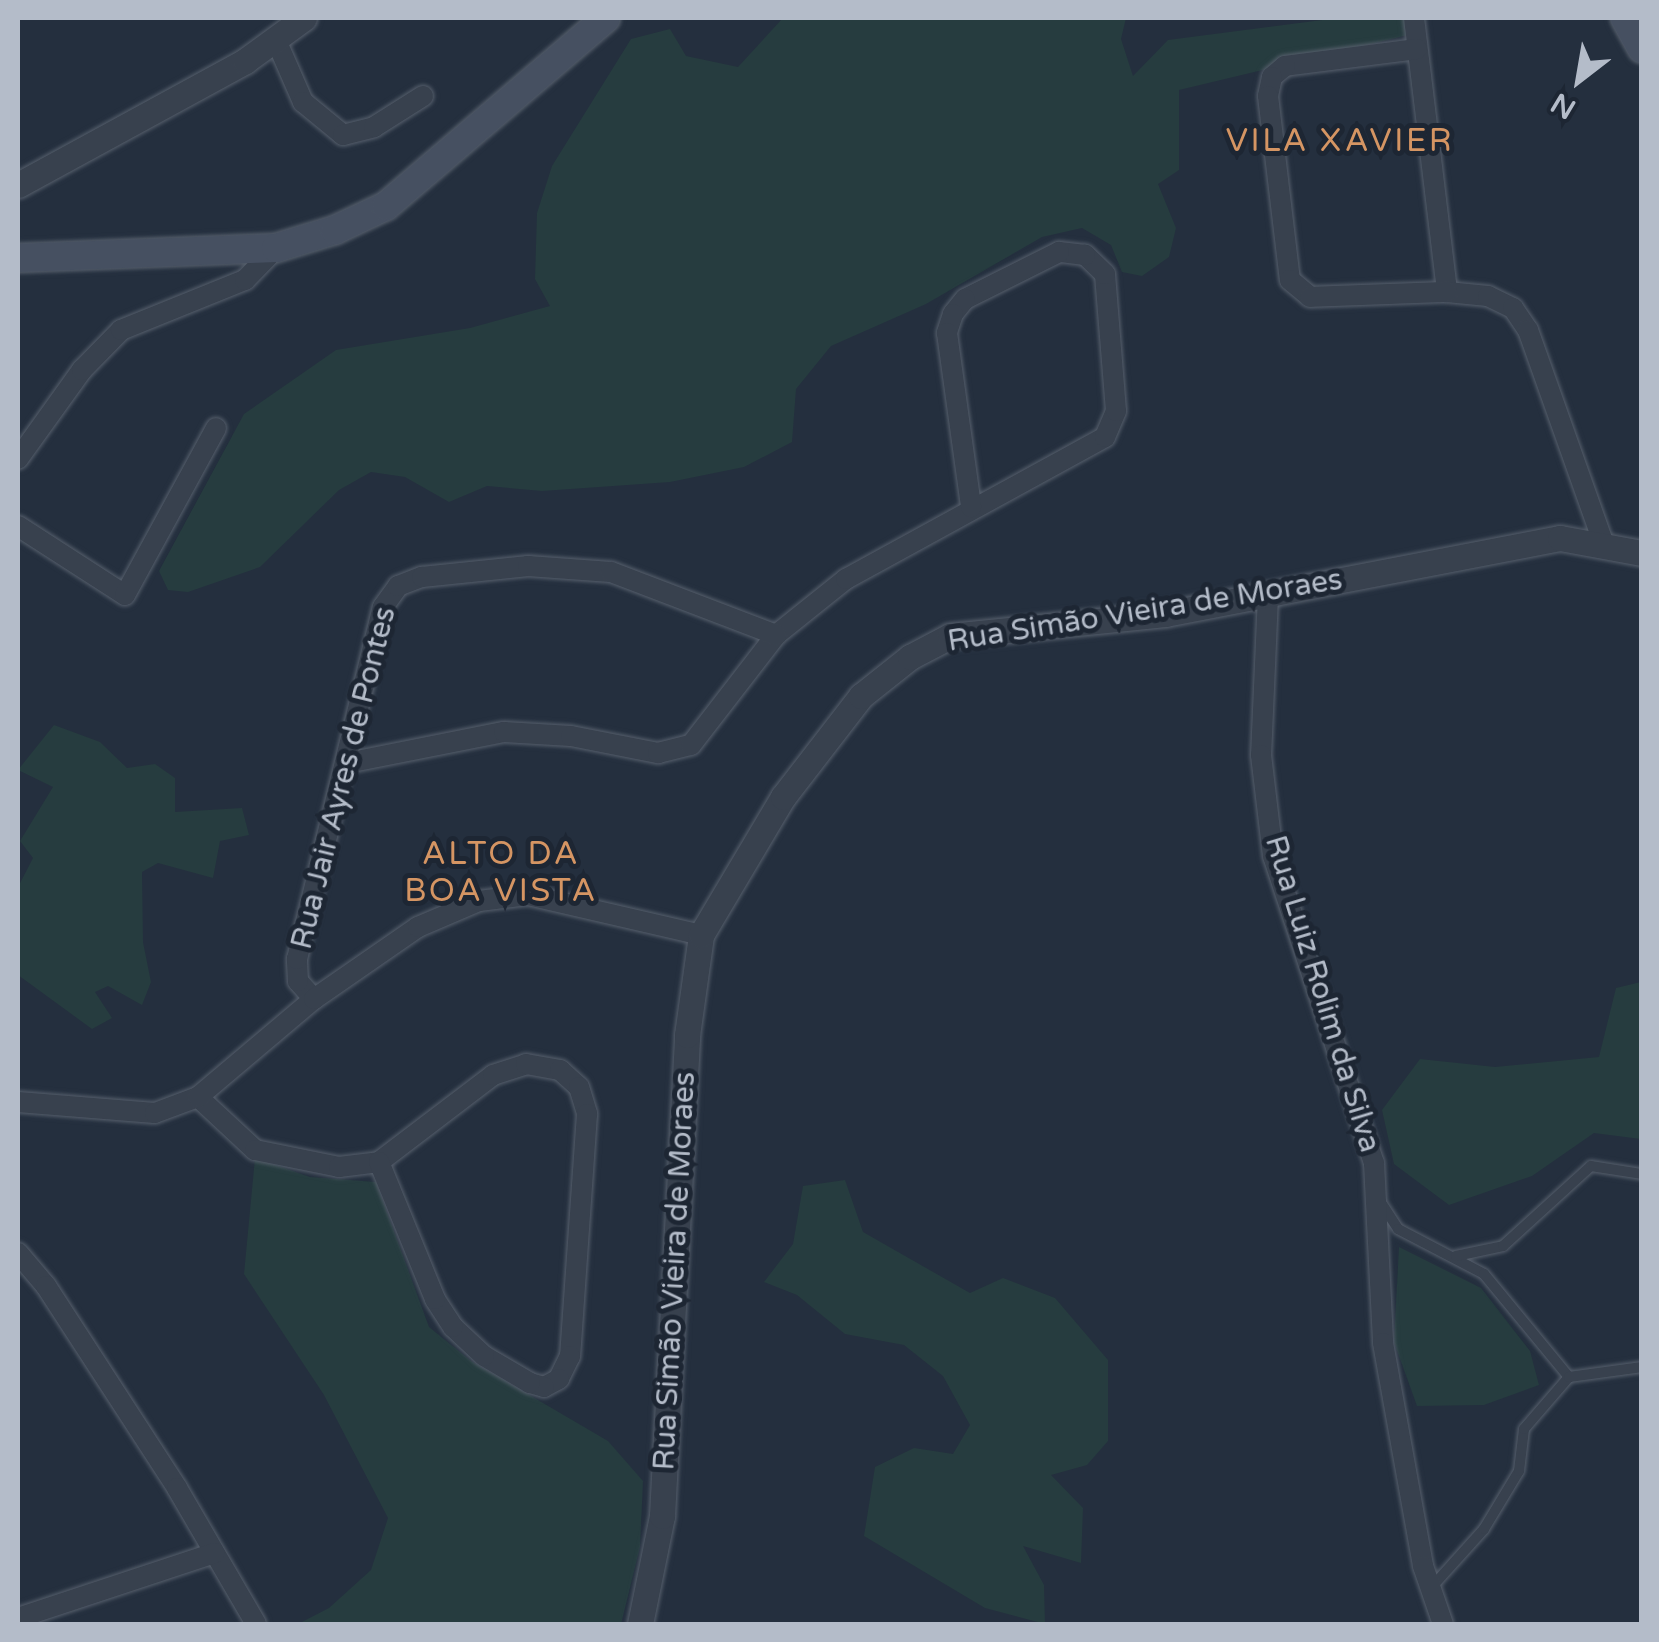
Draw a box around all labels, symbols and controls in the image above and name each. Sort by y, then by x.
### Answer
north arrow [1529,30,1629,130]
text: N [1545,85,1582,126]
district label: VILA XAVIER [1226,122,1454,160]
street label: Rua Simão Vieira de Moraes [945,562,1345,660]
street label: Rua Jair Ayres de Pontes [284,603,404,953]
street label: Rua Luiz Rolim da Silva [1257,831,1387,1157]
district label: ALTO DA BOA VISTA [404,836,598,911]
street label: Rua Simão Vieira de Moraes [647,1071,703,1471]

